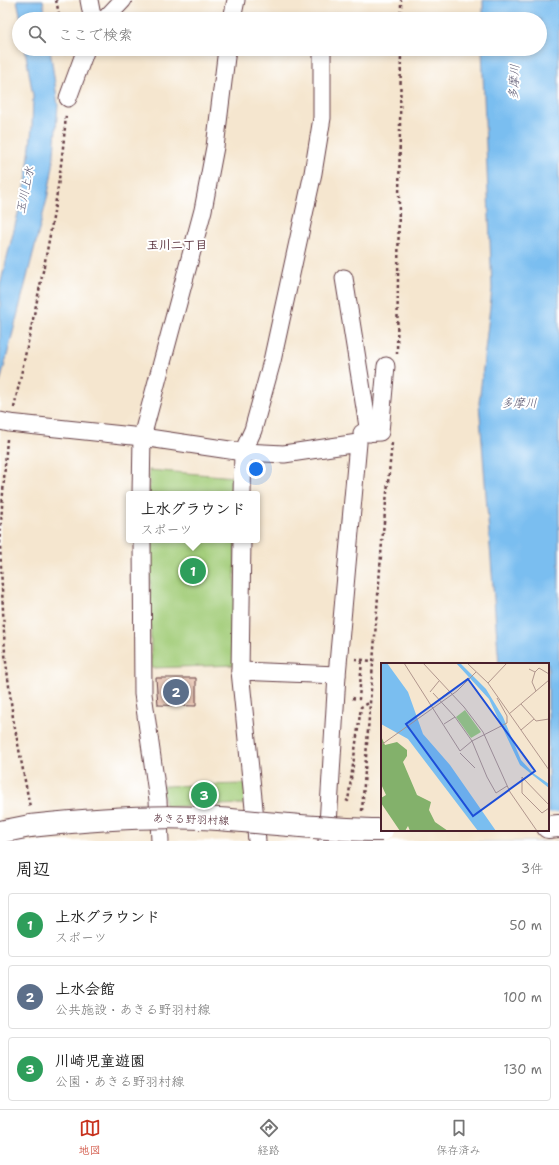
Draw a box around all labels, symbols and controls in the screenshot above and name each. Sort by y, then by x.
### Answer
search box [12,12,547,56]
icon: search [26,23,48,45]
text: ここで検索 [58,25,133,45]
water label: 多摩川 [505,64,523,100]
water label: 玉川上水 [12,165,38,215]
district label: 玉川二丁目 [147,237,207,253]
water label: 多摩川 [501,395,537,411]
your location [246,459,266,479]
popup [126,491,260,543]
text: 上水グラウンド [140,499,246,519]
text: スポーツ [140,521,192,538]
pin: 1 [180,556,206,586]
inset map [381,663,549,831]
pin: 2 [163,677,189,707]
pin: 3 [191,780,217,810]
street label: あきる野羽村線 [152,811,230,828]
text: 周辺 [16,858,50,880]
text: 3件 [521,860,543,877]
text: 上水グラウンド [55,907,160,927]
text: 1 [27,917,33,934]
text: 50 m [509,917,542,934]
text: スポーツ [55,929,107,946]
text: 上水会館 [55,979,115,999]
text: 2 [25,989,35,1006]
text: 100 m [503,989,542,1006]
text: 公共施設 · あきる野羽村線 [55,1001,210,1018]
text: 川崎児童遊園 [55,1051,145,1071]
text: 3 [25,1061,35,1078]
text: 130 m [504,1061,542,1078]
text: 公園 · あきる野羽村線 [55,1073,184,1090]
tab: 地図 [79,1117,101,1158]
tab: 経路 [258,1117,280,1158]
tab: 保存済み [437,1117,481,1158]

